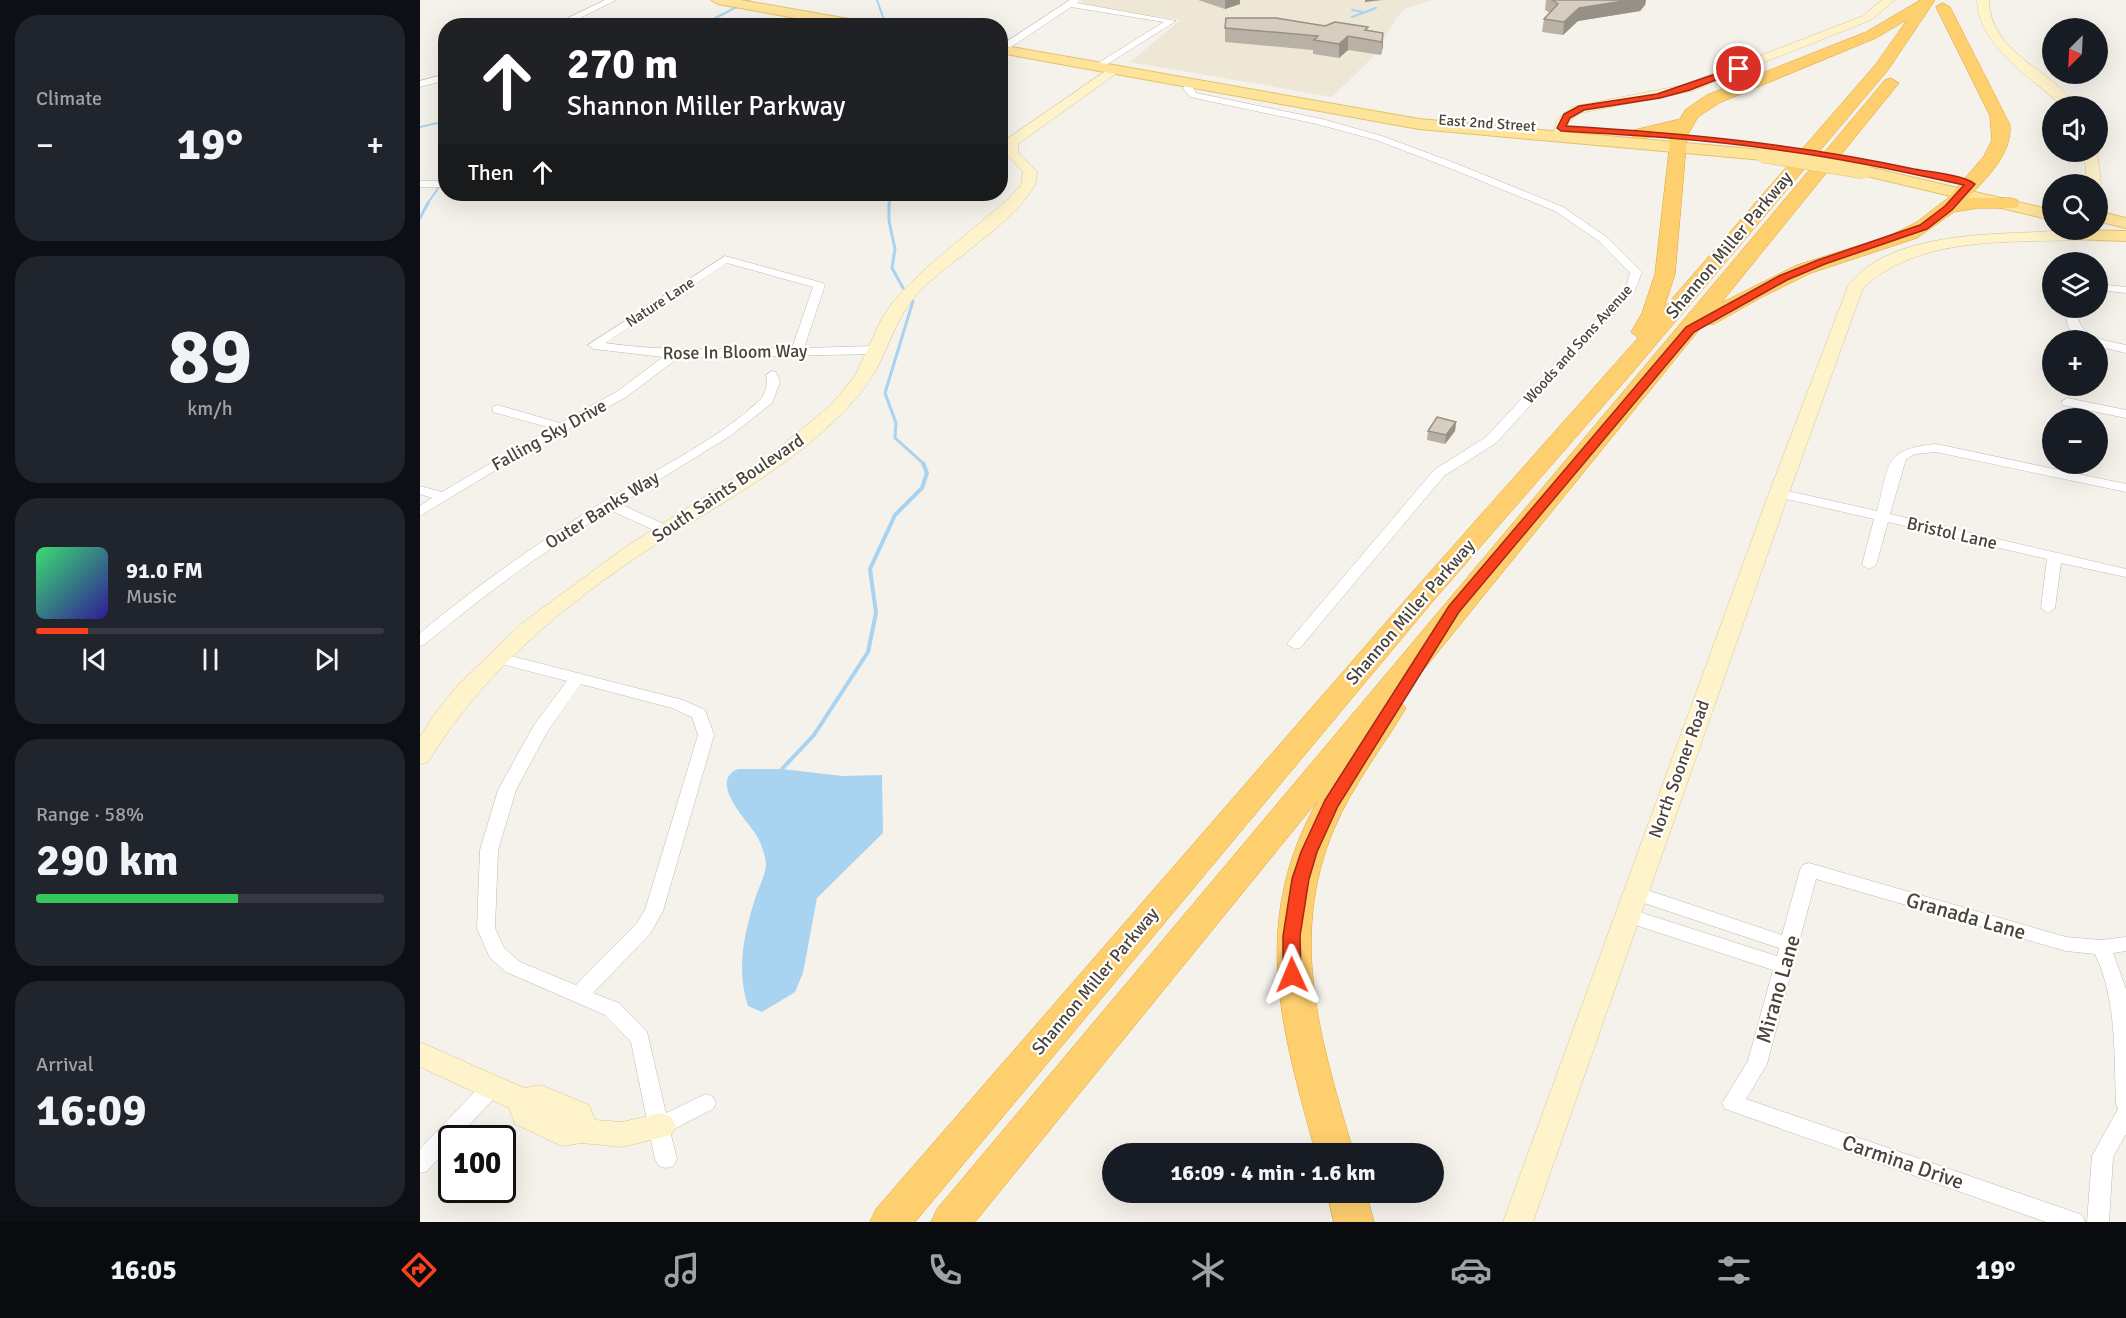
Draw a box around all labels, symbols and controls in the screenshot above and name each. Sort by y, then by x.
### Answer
north arrow [2042,18,2108,84]
map controls [2042,18,2108,474]
text: 270 m [567,39,678,90]
icon: ahead [468,42,546,120]
pin [1713,43,1764,94]
icon: arrive [1722,52,1755,85]
text: Climate [36,86,102,111]
text: Shannon Miller Parkway [567,90,845,123]
button: sound [2042,96,2108,162]
street label: East 2nd Street [1438,111,1536,135]
text: 19° [177,117,243,172]
text: − [36,125,54,166]
text: + [366,125,384,166]
icon: ahead [526,156,559,189]
text: Then [468,159,514,186]
street label: Shannon Miller Parkway [1661,166,1797,323]
button: search [2042,174,2108,240]
button: layers [2042,252,2108,318]
street label: Nature Lane [622,273,698,331]
street label: Woods and Sons Avenue [1520,281,1636,407]
text: 89 [168,309,252,405]
button: + [2042,330,2108,396]
street label: Rose In Bloom Way [662,340,808,364]
street label: Falling Sky Drive [488,394,610,476]
text: km/h [187,396,233,421]
button: − [2042,408,2108,474]
street label: South Saints Boulevard [648,429,808,547]
street label: Outer Banks Way [541,466,663,554]
street label: Bristol Lane [1905,512,1999,554]
street label: Shannon Miller Parkway [1341,534,1480,689]
text: 91.0 FM [126,557,203,584]
text: Music [126,584,177,609]
icon: previous [78,643,111,676]
icon: pause [194,643,227,676]
icon: next [310,643,343,676]
street label: North Sooner Road [1644,697,1714,841]
text: Range · 58% [36,802,144,827]
text: 290 km [36,833,179,888]
street label: Granada Lane [1903,886,2029,946]
street label: Shannon Miller Parkway [1027,902,1163,1059]
street label: Mirano Lane [1750,932,1806,1046]
position arrow [1260,943,1324,1007]
text: Arrival [36,1052,94,1077]
text: 16:09 [36,1083,146,1138]
speed limit sign: 100 [438,1125,516,1203]
street label: Carmina Drive [1839,1129,1967,1195]
text: 16:09 · 4 min · 1.6 km [1170,1159,1376,1186]
icon: directions [398,1249,440,1291]
icon: music [661,1249,703,1291]
icon: phone [924,1249,966,1291]
icon: climate [1187,1249,1229,1291]
icon: car [1450,1249,1492,1291]
icon: filters [1713,1249,1755,1291]
text: 16:05 [110,1254,177,1287]
text: 19° [1976,1254,2016,1287]

